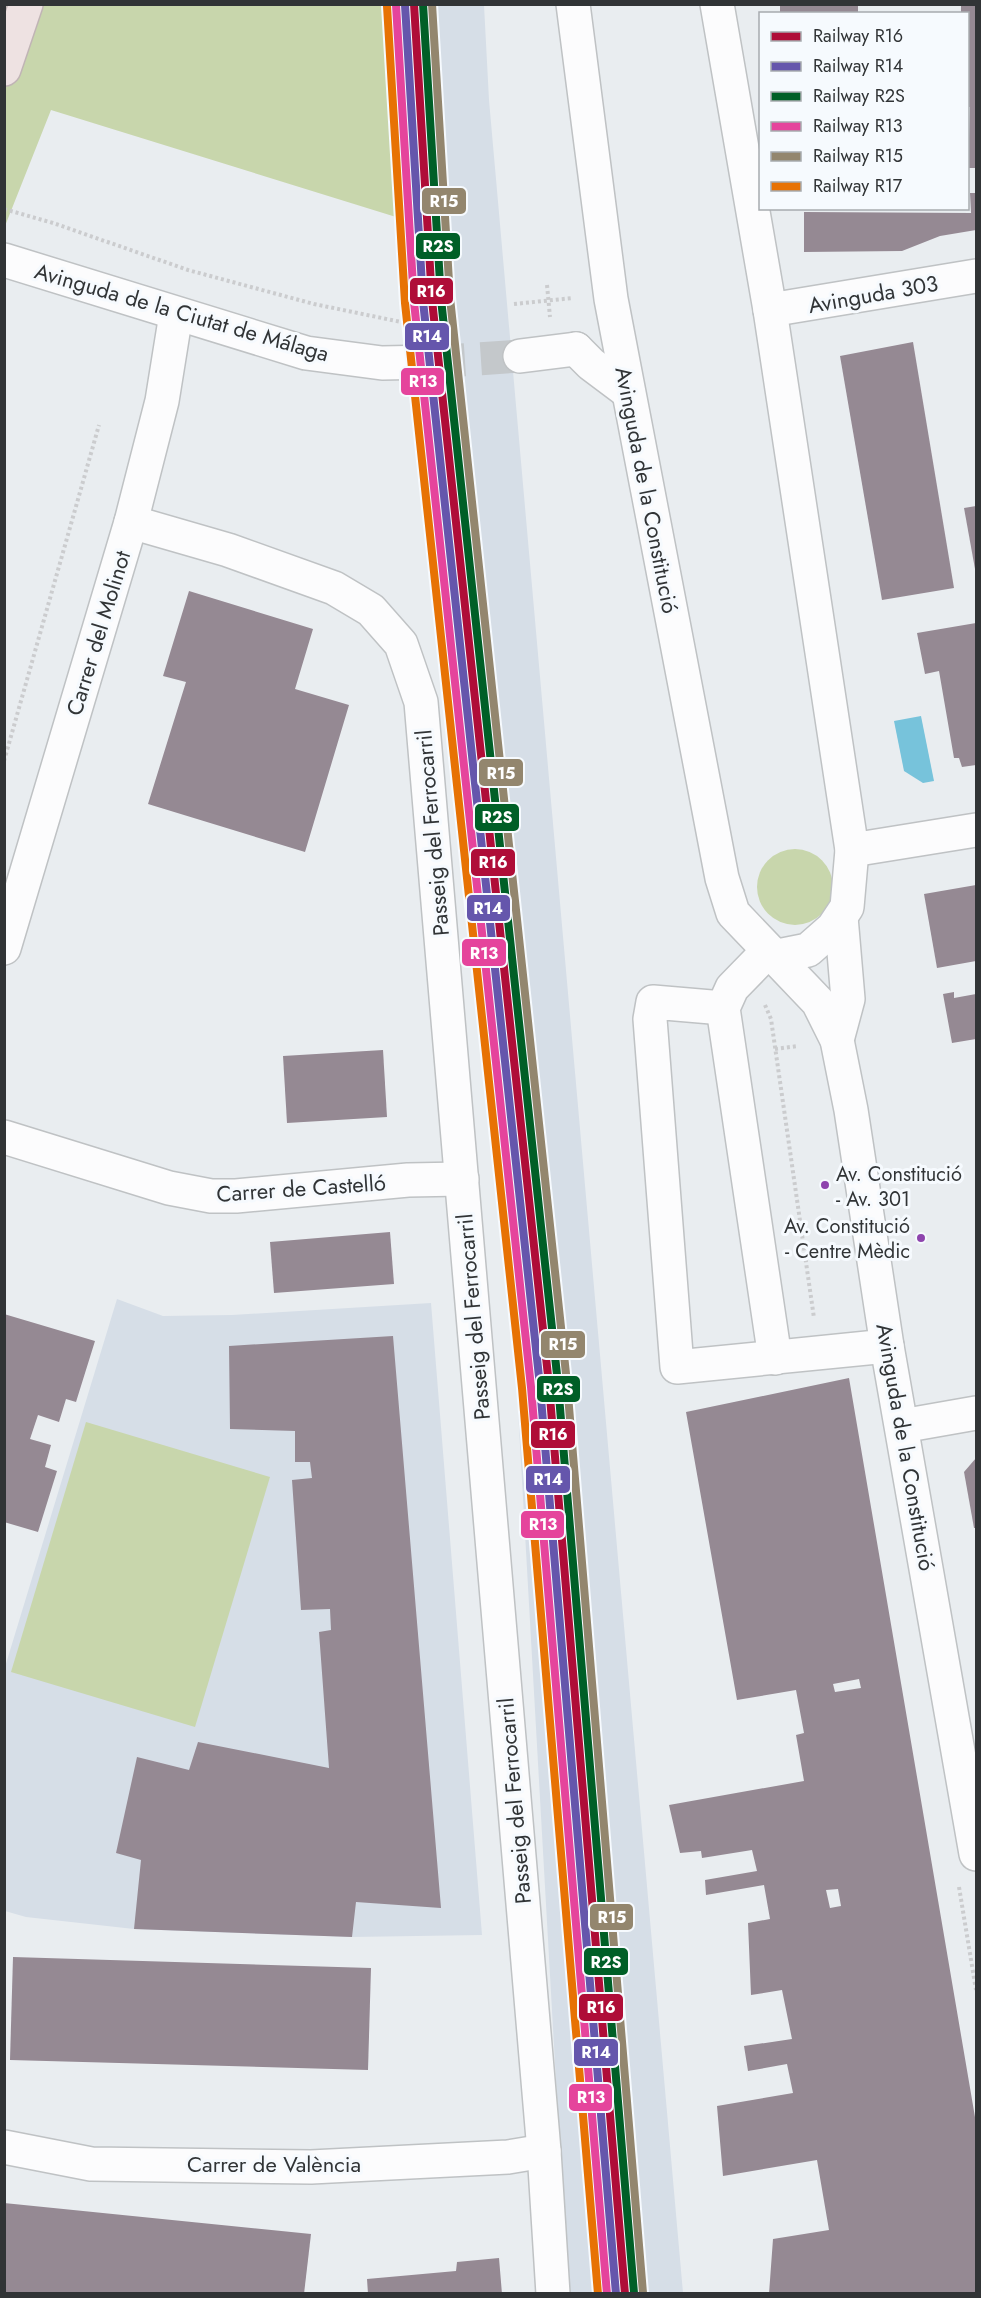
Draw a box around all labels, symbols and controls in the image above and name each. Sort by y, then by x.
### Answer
legend [759,12,969,210]
text: Railway R16 [813,23,903,49]
text: Railway R14 [813,53,903,79]
text: Railway R2S [813,83,905,109]
text: Railway R13 [813,113,903,139]
text: Railway R15 [813,143,903,169]
text: Railway R17 [813,173,903,199]
line badge: R15 [421,187,467,215]
text: R15 [430,190,458,213]
line badge: R2S [415,232,461,260]
text: R2S [423,235,453,258]
street label: Avinguda de la Ciutat de Málaga [31,255,333,369]
street label: Avinguda 303 [806,267,940,321]
line badge: R16 [409,277,454,305]
text: R16 [416,280,446,303]
line badge: R14 [404,322,450,351]
text: R14 [412,325,442,348]
street label: Avinguda de la Constitució [607,364,687,616]
line badge: R13 [400,367,445,396]
text: R13 [409,370,437,393]
street label: Carrer del Molinot [58,546,138,719]
street label: Passeig del Ferrocarril [407,729,457,937]
line badge: R15 [478,758,524,787]
text: R15 [487,762,515,785]
line badge: R2S [474,803,520,832]
text: R2S [482,806,512,829]
line badge: R16 [470,848,516,877]
text: R16 [478,851,508,874]
line badge: R14 [466,894,511,922]
text: R14 [473,897,503,920]
line badge: R13 [461,938,507,967]
text: R13 [470,942,498,965]
place label: Av. Constitució - Av. 301 [836,1160,962,1214]
street label: Carrer de Castelló [215,1166,387,1210]
marker: Av. Constitució - Av. 301 [819,1179,831,1191]
place label: Av. Constitució - Centre Mèdic [784,1212,910,1266]
street label: Passeig del Ferrocarril [448,1213,498,1421]
marker: Av. Constitució - Centre Mèdic [915,1232,927,1244]
street label: Avinguda de la Constitució [868,1321,944,1573]
line badge: R15 [540,1330,586,1359]
text: R15 [549,1333,577,1356]
line badge: R2S [536,1375,581,1403]
text: R2S [543,1378,573,1401]
line badge: R16 [530,1420,576,1449]
text: R16 [538,1423,568,1446]
line badge: R14 [525,1465,571,1494]
text: R14 [533,1468,563,1491]
line badge: R13 [520,1510,565,1539]
text: R13 [529,1513,557,1536]
street label: Passeig del Ferrocarril [489,1697,539,1905]
line badge: R15 [589,1903,634,1931]
text: R15 [598,1906,626,1929]
line badge: R2S [583,1947,629,1976]
text: R2S [591,1951,621,1974]
line badge: R16 [578,1993,624,2022]
text: R16 [586,1996,616,2019]
line badge: R14 [573,2038,619,2067]
text: R14 [581,2041,611,2064]
line badge: R13 [568,2083,613,2112]
text: R13 [577,2086,605,2109]
street label: Carrer de València [187,2148,361,2180]

